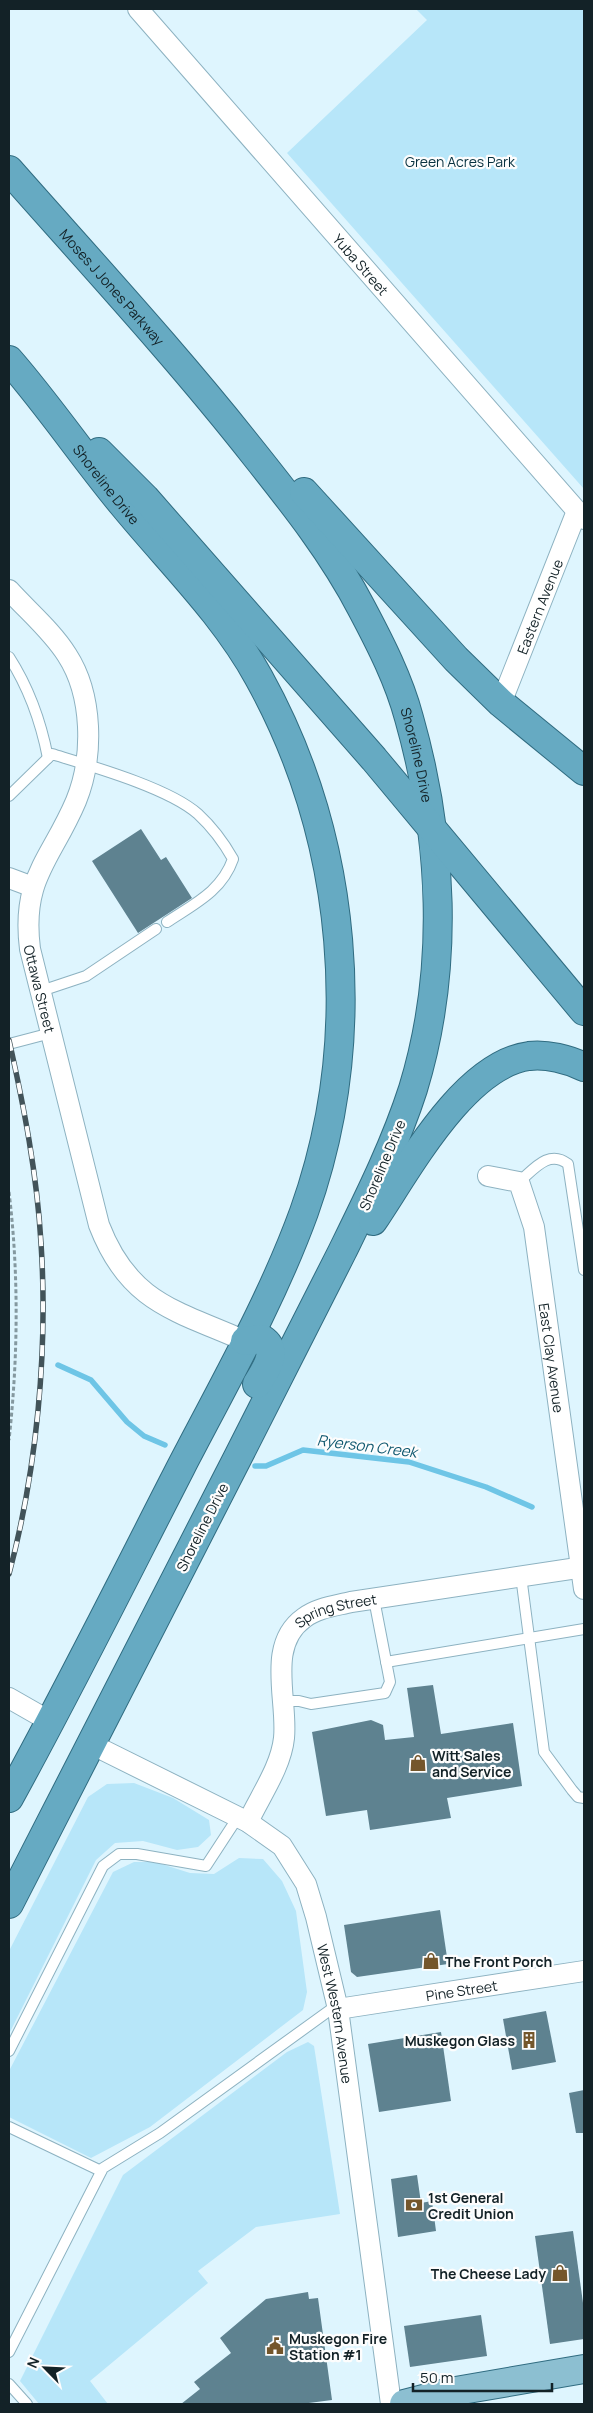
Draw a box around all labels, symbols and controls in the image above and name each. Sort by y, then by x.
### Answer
park label: Green Acres Park [405,152,516,171]
street label: Moses J Jones Parkway [56,224,169,349]
street label: Yuba Street [329,229,393,299]
street label: Shoreline Drive [69,440,144,528]
street label: Eastern Avenue [512,556,567,657]
street label: Shoreline Drive [397,705,437,804]
street label: Ottawa Street [20,943,60,1035]
street label: Shoreline Drive [354,1117,410,1213]
street label: East Clay Avenue [535,1302,569,1414]
water label: Ryerson Creek [316,1429,421,1463]
street label: Shoreline Drive [172,1480,232,1574]
street label: Spring Street [290,1589,378,1632]
place label: Witt Sales and Service [432,1746,511,1781]
shop icon: Witt Sales and Service [408,1753,428,1773]
street label: West Western Avenue [313,1942,357,2085]
shop icon: The Front Porch [421,1951,441,1971]
place label: The Front Porch [445,1952,552,1971]
street label: Pine Street [424,1975,499,2005]
building icon: Muskegon Glass [519,2030,539,2050]
place label: Muskegon Glass [405,2031,515,2050]
place label: 1st General Credit Union [428,2188,514,2223]
bank icon: 1st General Credit Union [404,2195,424,2215]
shop icon: The Cheese Lady [550,2263,570,2283]
place label: The Cheese Lady [431,2264,546,2283]
place label: Muskegon Fire Station #1 [289,2329,387,2364]
public building icon: Muskegon Fire Station #1 [265,2336,285,2356]
north arrow [20,2343,70,2393]
text: N [22,2354,43,2371]
scale bar [413,2360,552,2392]
text: 50 m [420,2367,454,2388]

